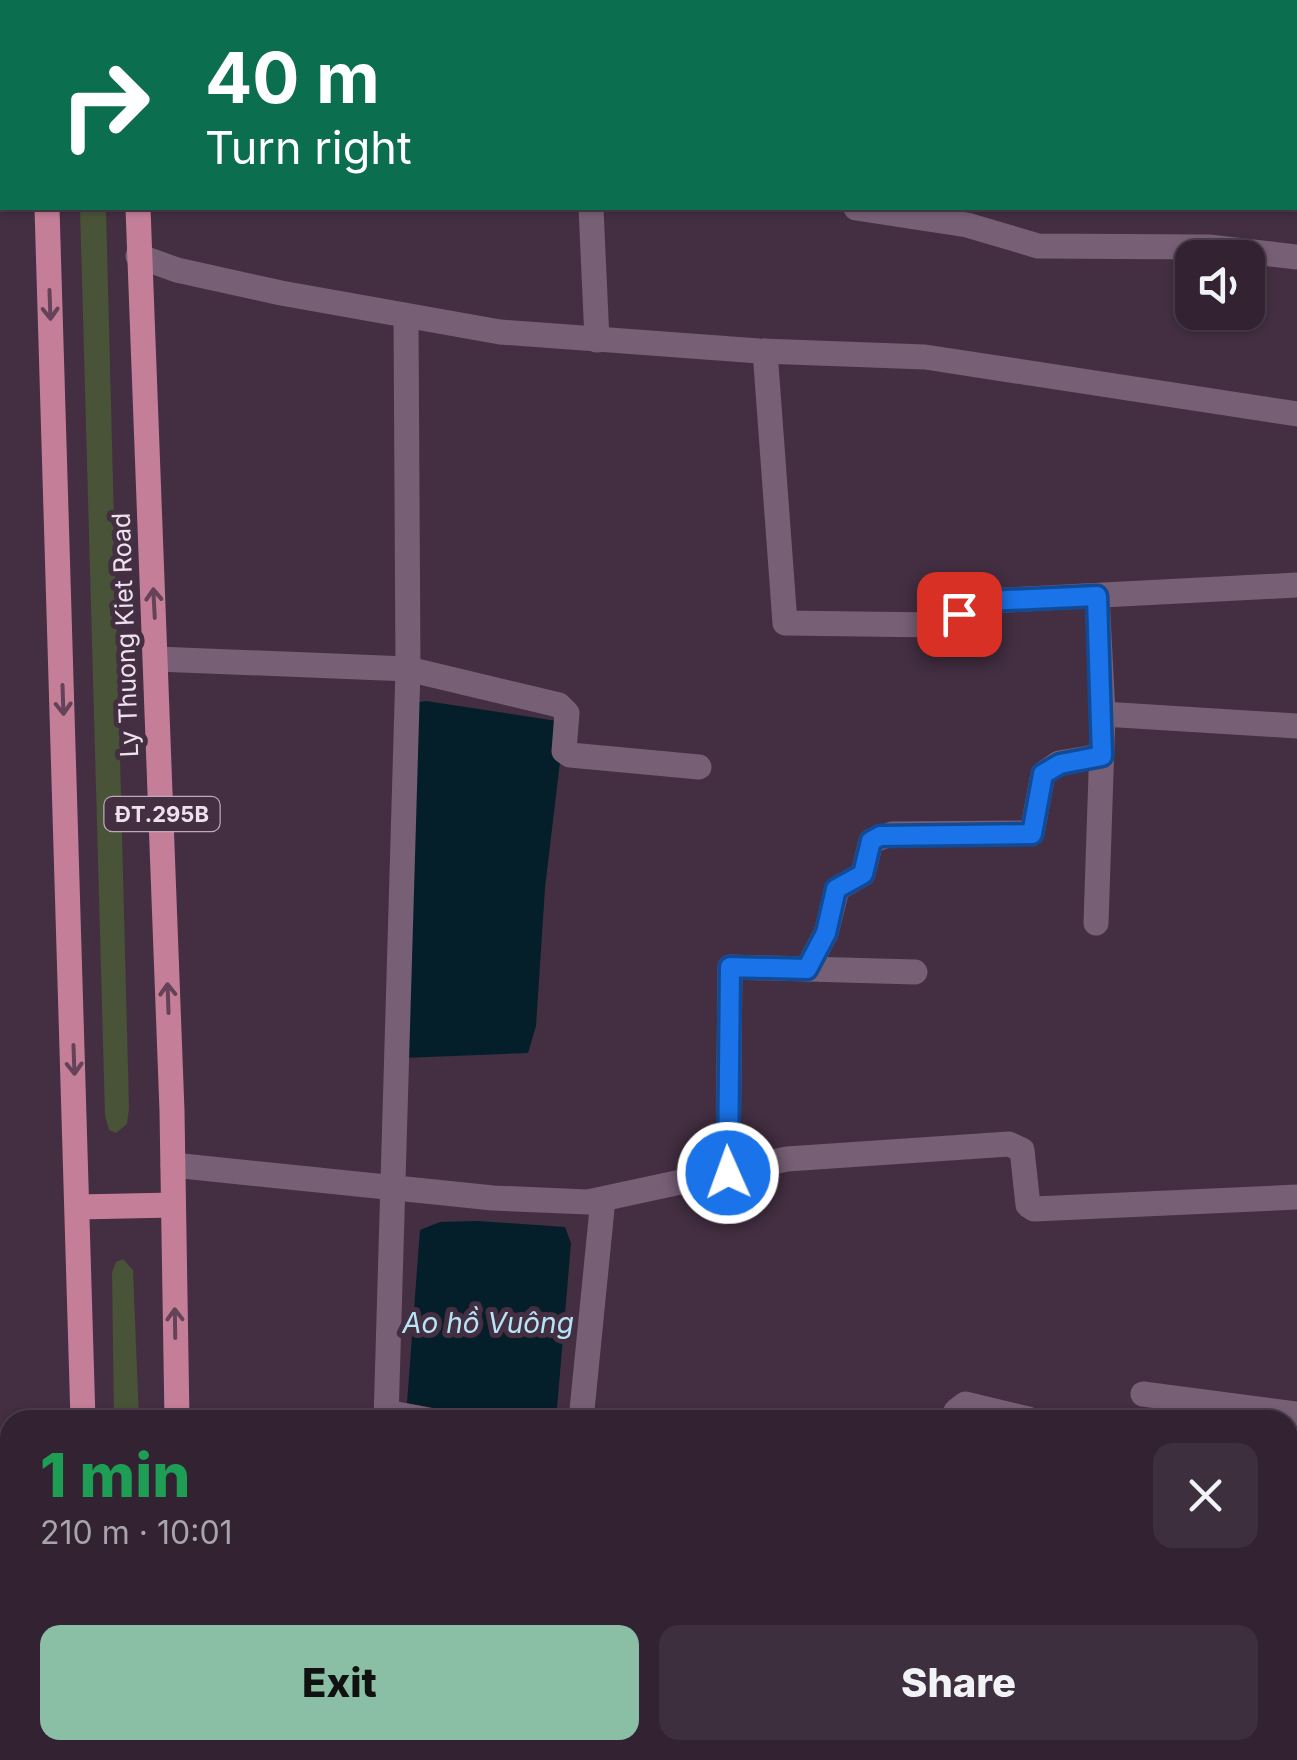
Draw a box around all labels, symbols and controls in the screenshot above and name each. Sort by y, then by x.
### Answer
text: 40 m [205,35,380,120]
icon: right [40,40,170,170]
text: Turn right [205,120,412,175]
map controls [1175,240,1265,330]
button: sound [1175,240,1265,330]
one-way arrow [41,288,60,320]
street label: Ly Thuong Kiet Road [106,512,144,758]
pin [917,572,1002,657]
one-way arrow [144,587,163,619]
icon: arrive [932,587,987,642]
one-way arrow [53,683,72,715]
road number: ĐT.295B [104,797,220,831]
one-way arrow [158,982,177,1014]
one-way arrow [64,1043,83,1075]
position arrow [676,1121,780,1225]
water label: Ao hồ Vuông [401,1306,574,1340]
one-way arrow [166,1307,184,1340]
text: 1 min [40,1439,190,1511]
button: close [1153,1443,1258,1548]
text: 210 m · 10:01 [40,1513,233,1552]
button: Exit [40,1625,639,1740]
button: Share [659,1625,1258,1740]

